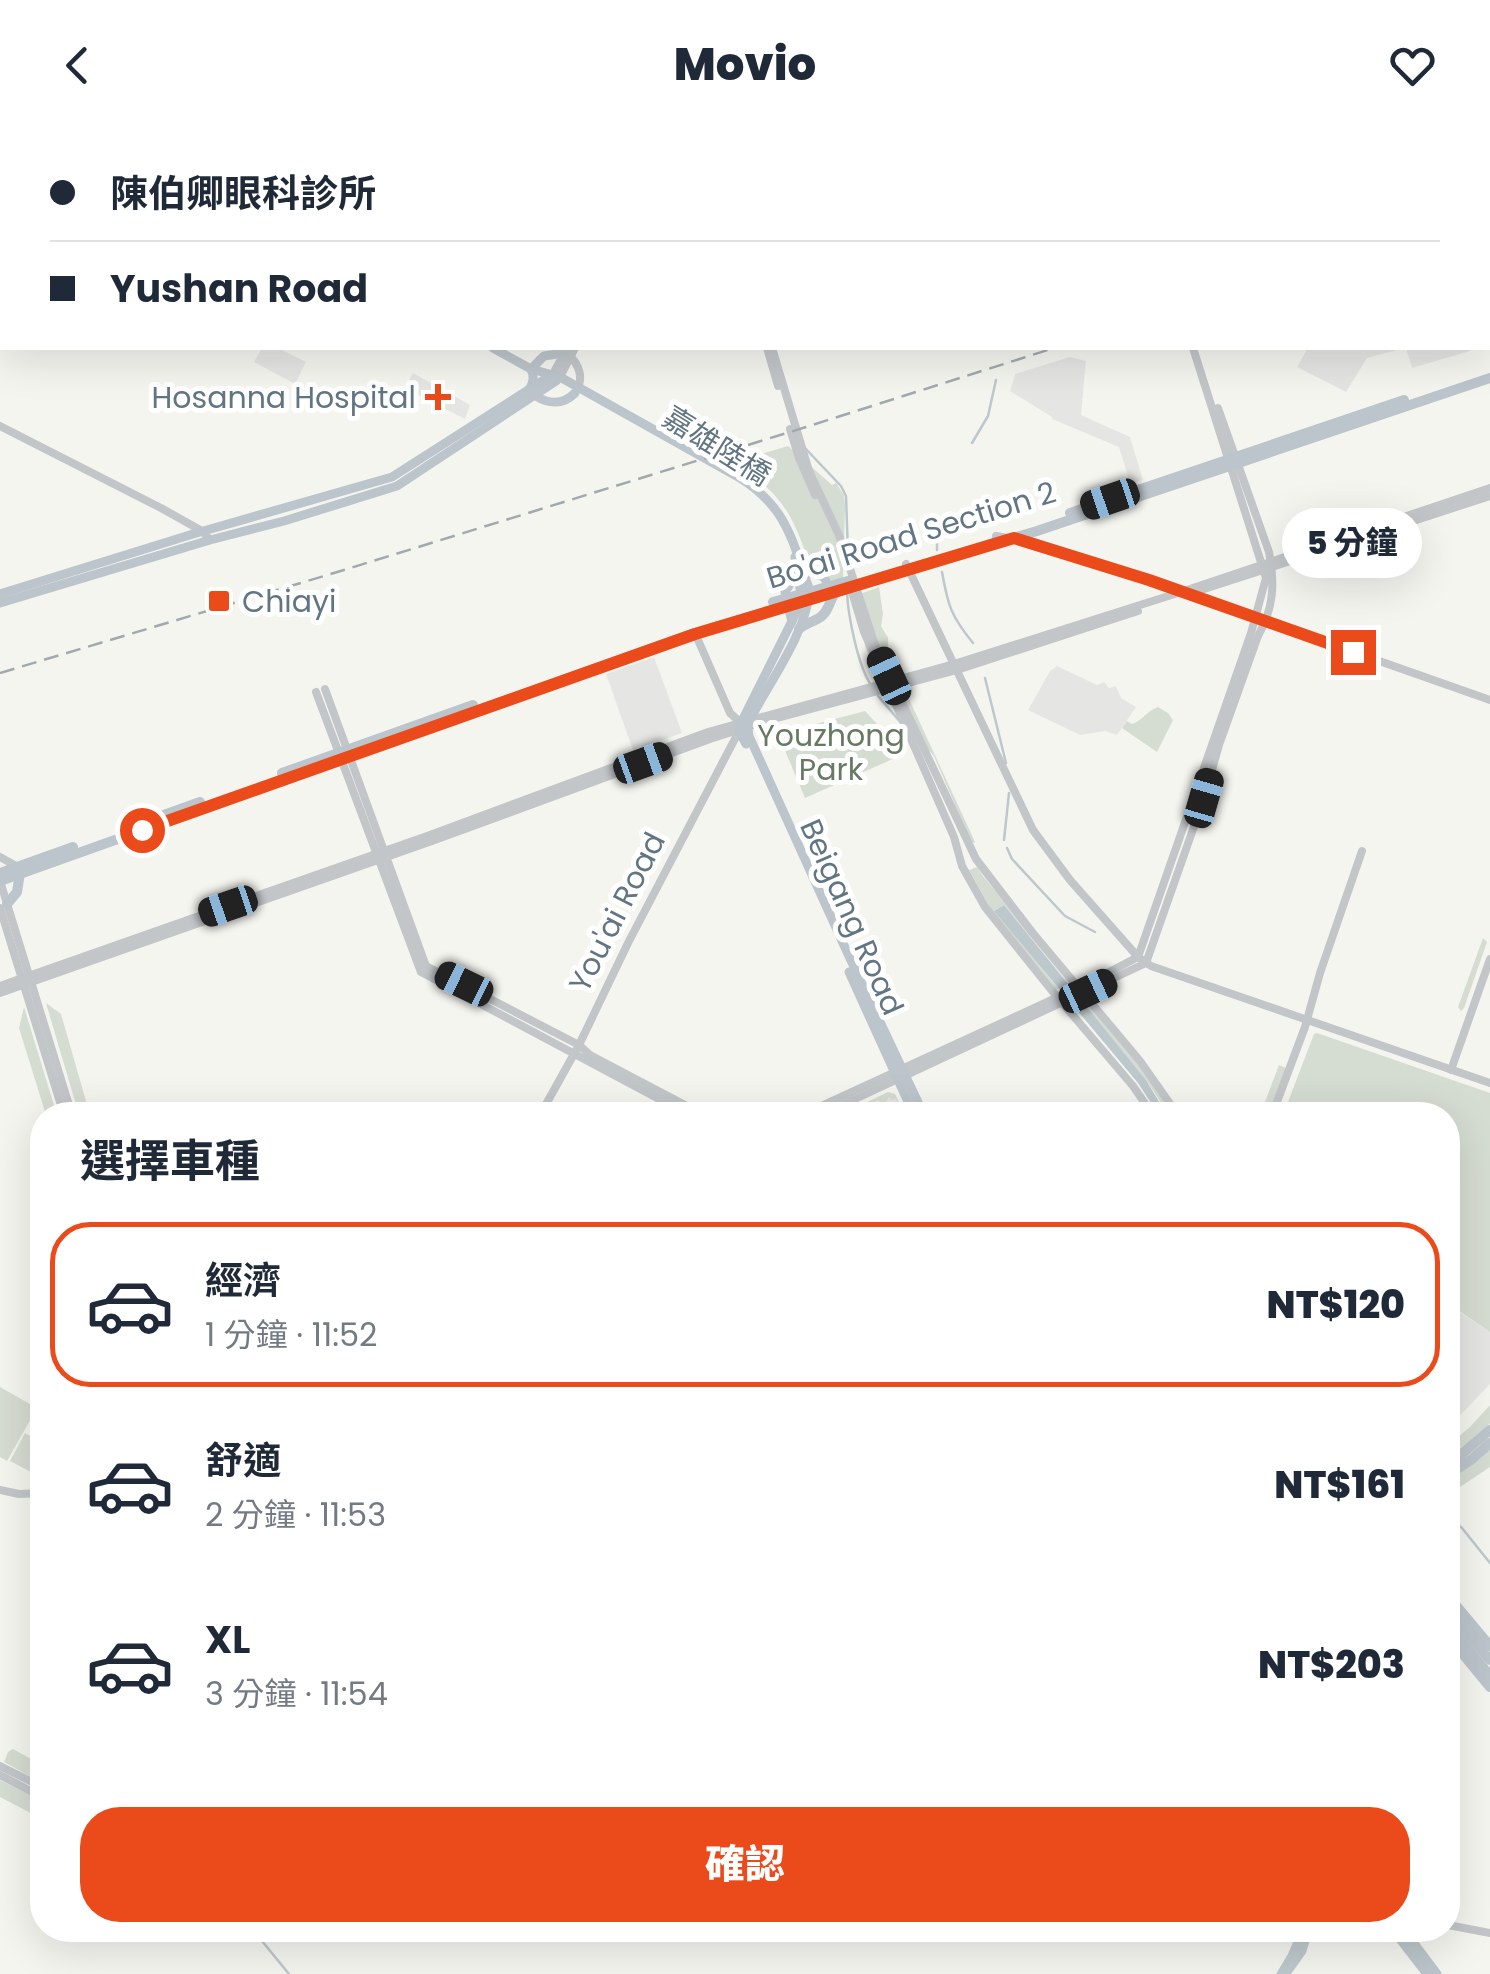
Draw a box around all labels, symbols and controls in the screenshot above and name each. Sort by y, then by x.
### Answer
text: Movio [674,33,816,96]
icon: back [50,38,105,93]
icon: heart [1385,38,1440,93]
text: 陳伯卿眼科診所 [110,167,376,220]
text: Yushan Road [110,262,368,315]
place label: Hosanna Hospital [152,376,416,419]
marker: Hosanna Hospital [425,384,451,410]
street label: 嘉雄陸橋 [655,396,779,496]
street label: Bo'ai Road Section 2 [761,471,1061,599]
car [1077,475,1143,523]
callout: 5 分鐘 [1283,507,1423,577]
text: 5 分鐘 [1306,520,1398,565]
place label: Chiayi [242,580,336,623]
marker: Chiayi [206,588,232,614]
route end [1331,630,1376,675]
car [863,642,915,710]
park label: Youzhong Park [757,714,905,791]
car [610,739,676,787]
car [1181,765,1227,831]
route start [120,808,165,853]
street label: Beigang Road [790,812,914,1022]
street label: You'ai Road [558,825,676,999]
car [195,882,261,930]
car [430,957,498,1011]
car [1054,965,1122,1017]
text: 選擇車種 [80,1130,260,1193]
text: 經濟 [205,1254,281,1307]
icon: car [85,1260,175,1350]
text: NT$120 [1267,1278,1405,1331]
text: 1 分鐘 · 11:52 [205,1312,377,1357]
text: 舒適 [205,1434,281,1487]
icon: car [85,1440,175,1530]
text: NT$161 [1274,1458,1405,1511]
text: 2 分鐘 · 11:53 [205,1492,386,1537]
text: XL [205,1613,250,1666]
icon: car [85,1620,175,1710]
text: NT$203 [1258,1638,1405,1691]
text: 3 分鐘 · 11:54 [205,1671,388,1716]
button: 確認 [80,1807,1410,1922]

